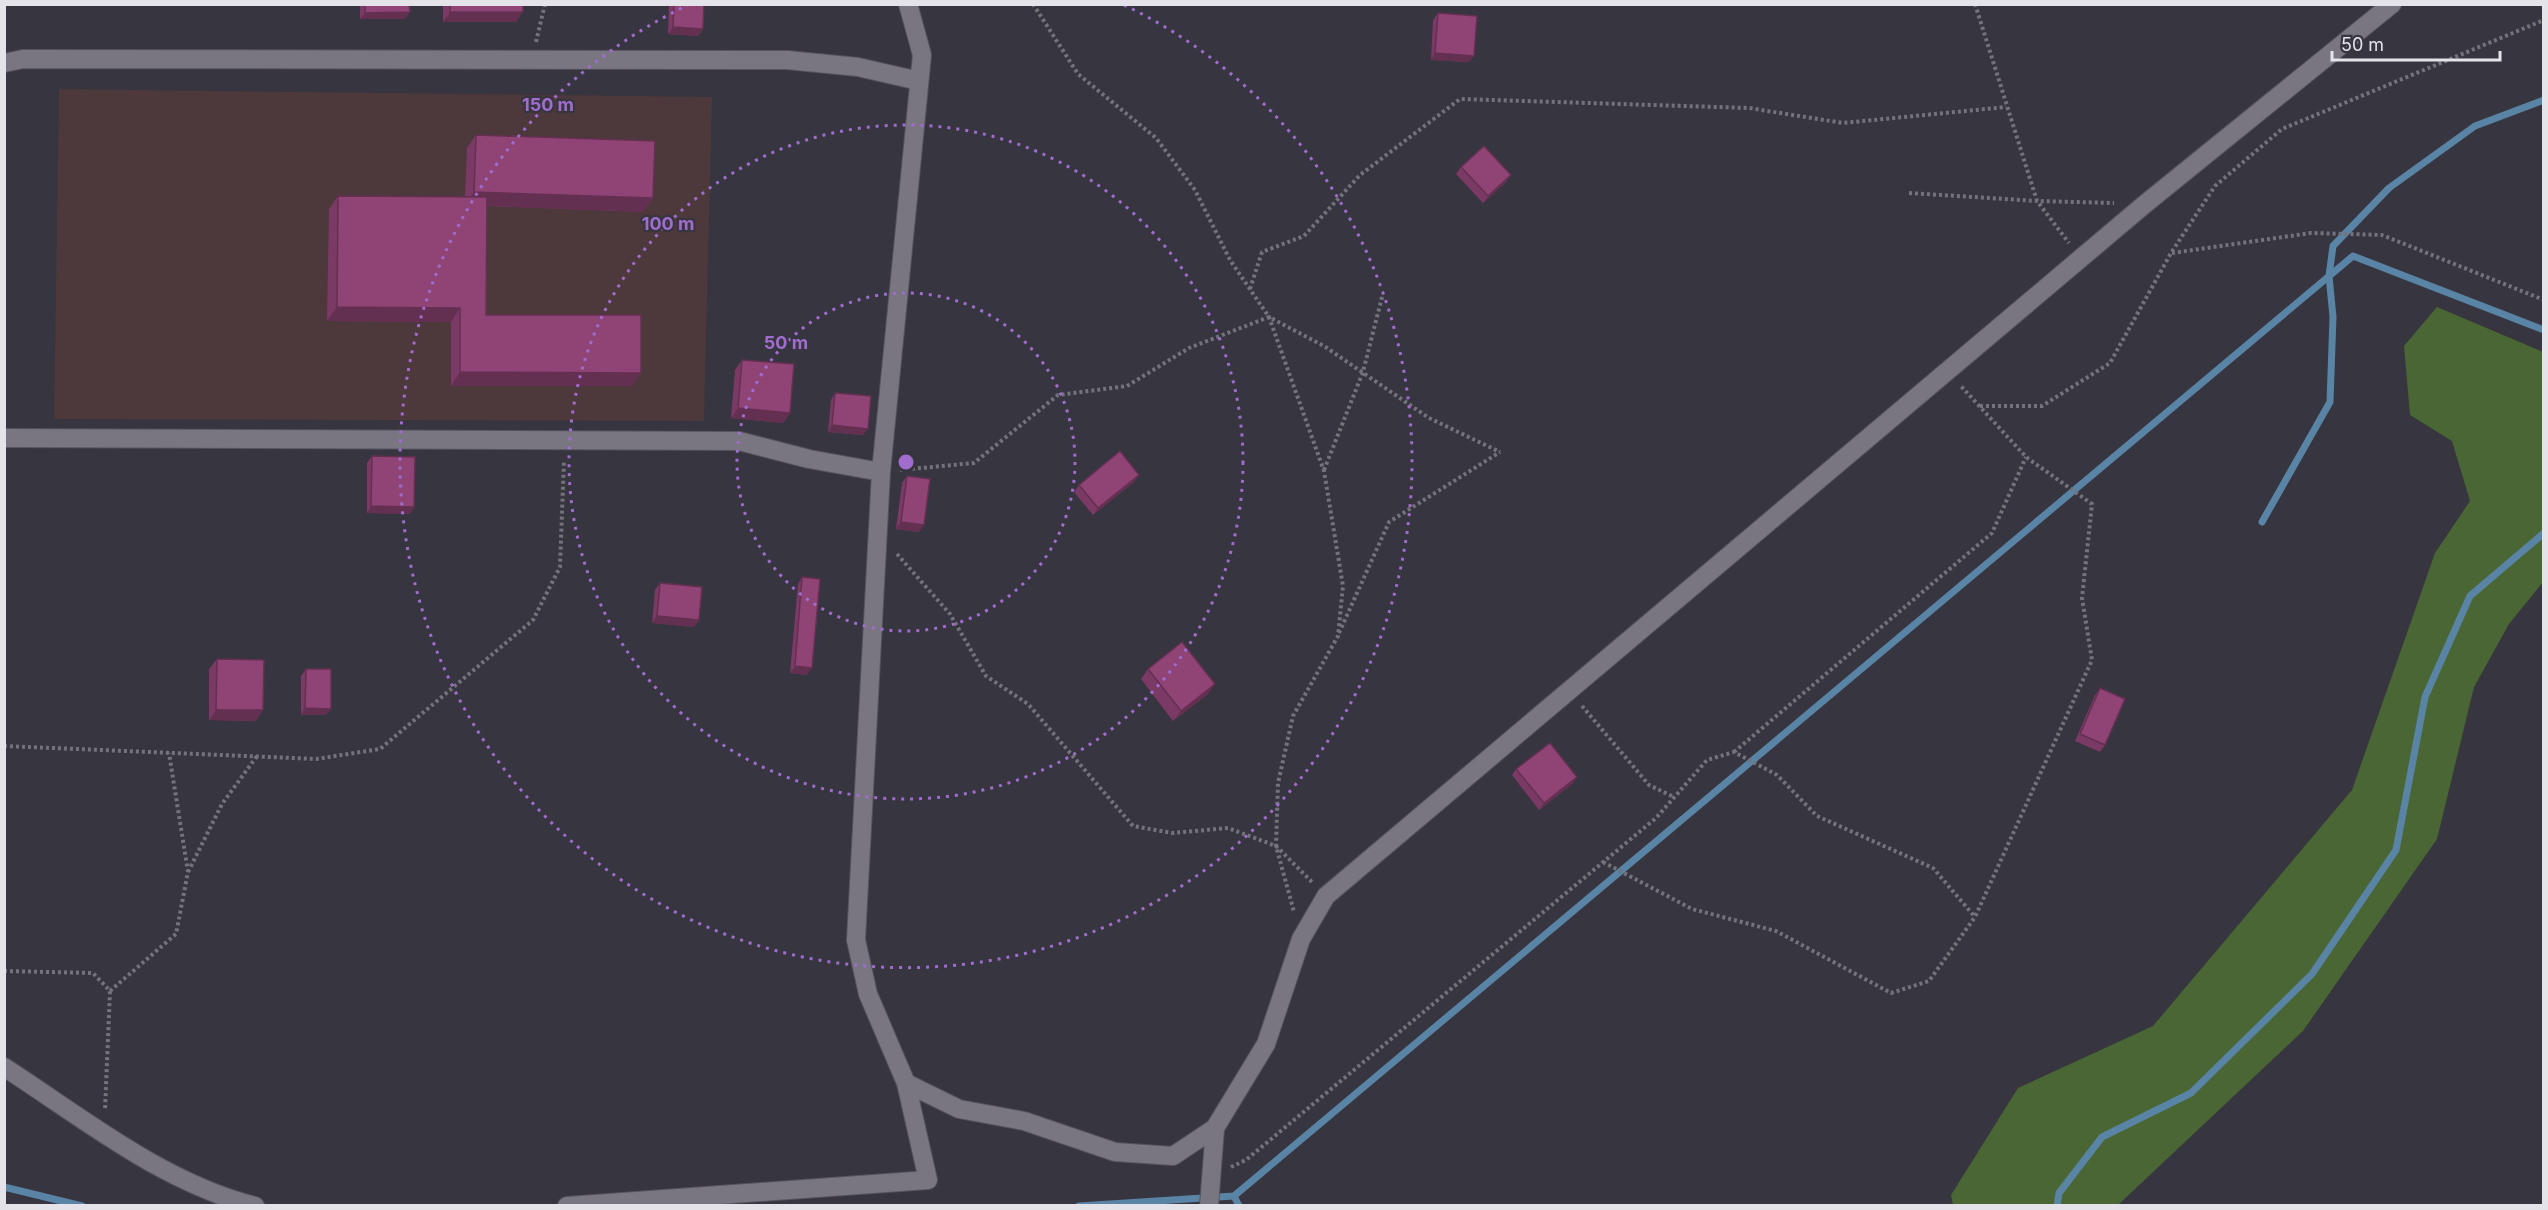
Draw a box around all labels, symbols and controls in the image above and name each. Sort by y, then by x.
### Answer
scale bar [2332,24,2500,62]
text: 50 m [2341,34,2384,55]
text: 150 m [522,94,574,115]
text: 100 m [642,213,694,234]
text: 50 m [764,332,808,353]
centre of rings [896,452,916,472]

